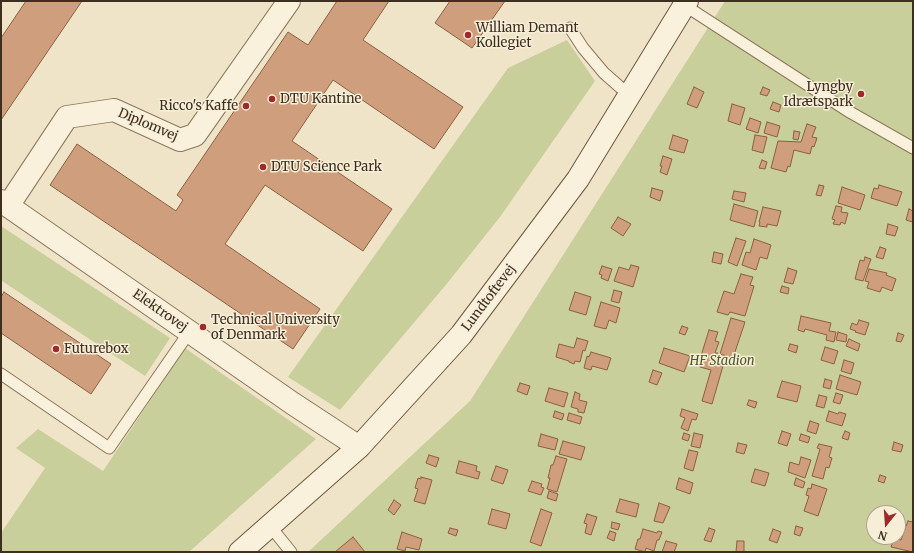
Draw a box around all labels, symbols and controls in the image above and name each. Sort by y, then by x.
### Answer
place label: William Demant Kollegiet [476,20,578,51]
marker: William Demant Kollegiet [463,30,473,40]
place label: Lyngby Idrætspark [784,79,853,110]
marker: Lyngby Idrætspark [856,89,866,99]
place label: DTU Kantine [280,91,361,107]
marker: DTU Kantine [267,94,277,104]
place label: Ricco's Kaffe [159,98,238,114]
marker: Ricco's Kaffe [241,101,251,111]
street label: Diplomvej [116,105,180,145]
place label: DTU Science Park [271,159,382,175]
marker: DTU Science Park [258,162,268,172]
street label: Lundtoftevej [459,261,519,335]
street label: Elektrovej [129,286,191,336]
place label: Technical University of Denmark [211,312,340,343]
marker: Technical University of Denmark [198,322,208,332]
place label: Futurebox [64,341,128,357]
marker: Futurebox [51,344,61,354]
park label: HF Stadion [689,353,755,369]
north arrow [866,505,906,545]
text: N [877,528,889,543]

